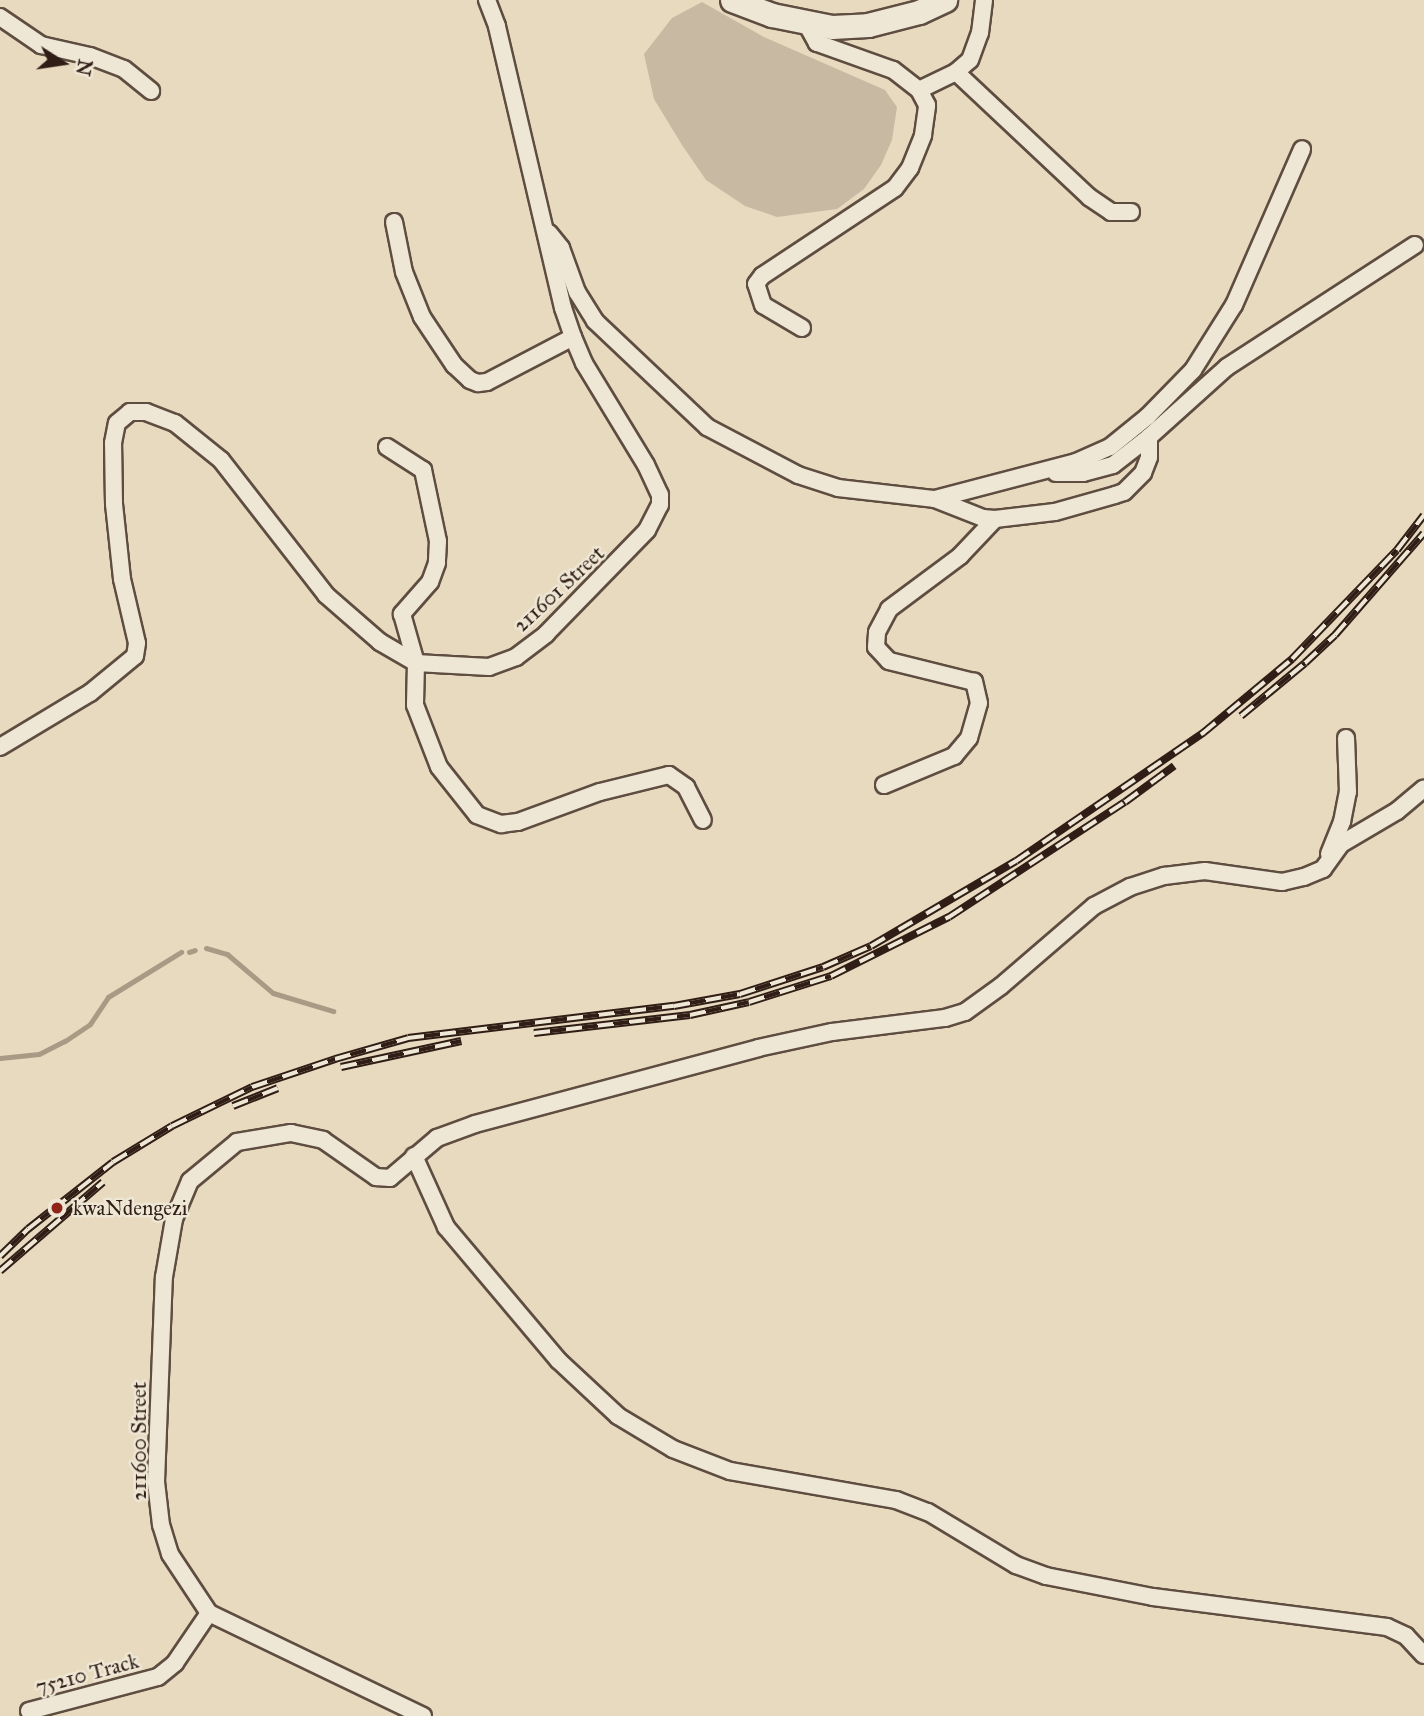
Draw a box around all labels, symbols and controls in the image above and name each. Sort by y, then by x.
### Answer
north arrow [28,28,98,98]
text: N [71,57,97,78]
street label: 211601 Street [508,541,610,637]
place label: kwaNdengezi [73,1195,187,1221]
marker: kwaNdengezi [47,1198,67,1218]
street label: 211600 Street [126,1382,152,1500]
street label: 75210 Track [33,1648,141,1700]

